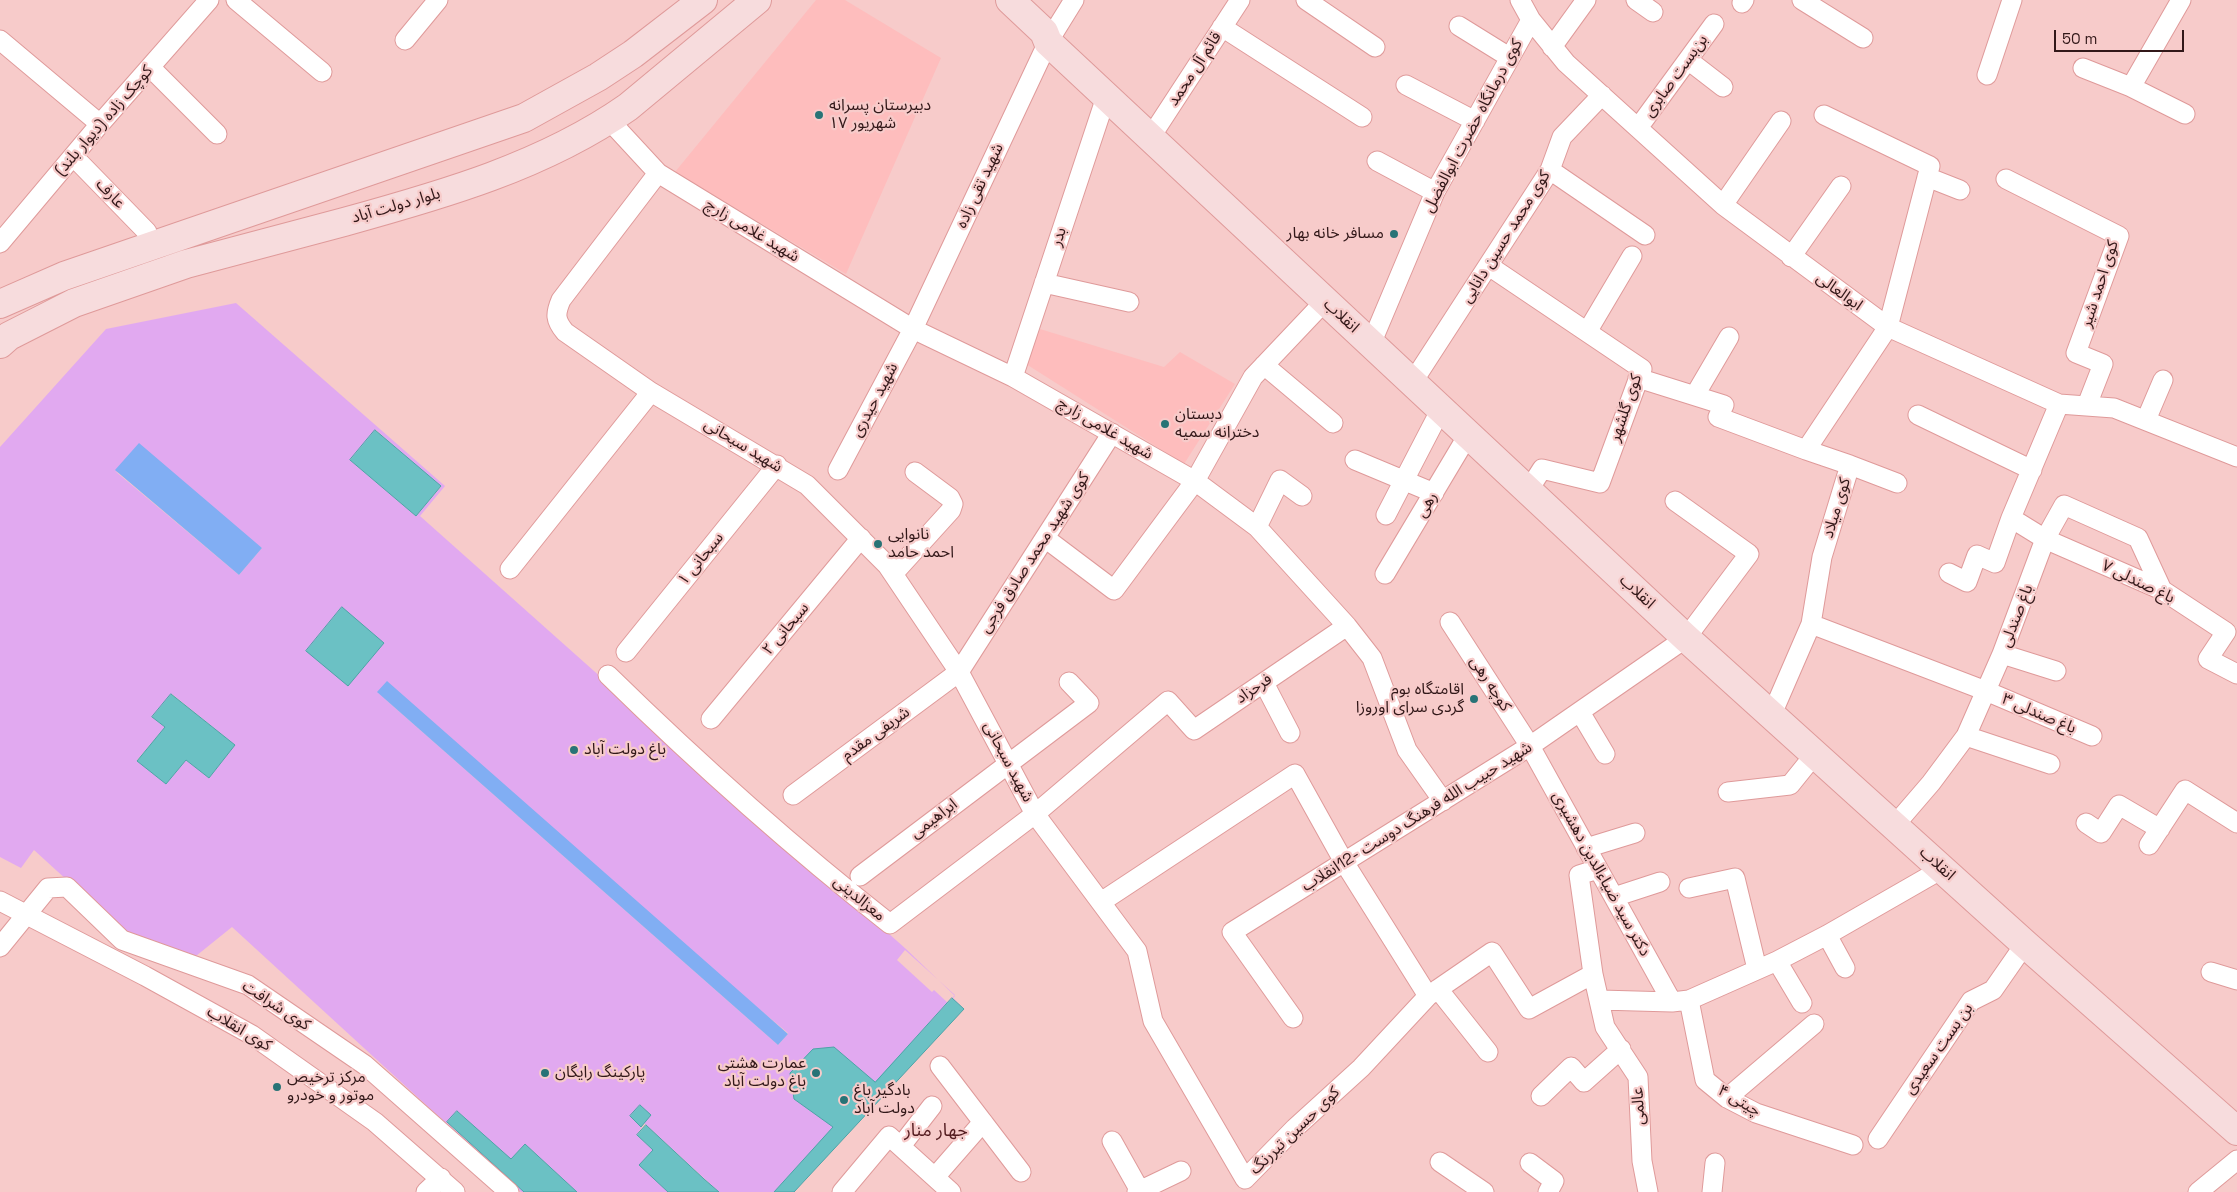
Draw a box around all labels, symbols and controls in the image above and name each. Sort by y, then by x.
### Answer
scale bar [2057,20,2187,52]
street label: قائم آل محمد [1164,28,1226,110]
text: 50 m [2062,29,2097,48]
street label: بن‌بست صابری [1640,31,1712,121]
street label: کوی درمانگاه حضرت ابوالفضل [1419,36,1527,216]
street label: کوچک زاده (دیوار بلند) [51,62,157,180]
place label: دبیرستان پسرانه ۱۷ شهریور [829,96,931,134]
marker: دبیرستان پسرانه ۱۷ شهریور [813,109,825,121]
street label: شهید تقی زاده [952,141,1008,231]
street label: کوی محمد حسین دانایی [1457,167,1555,307]
street label: عارف [91,175,129,213]
street label: بلوار دولت آباد [349,184,443,228]
street label: شهید غلامی زارچ [701,195,803,267]
place label: مسافر خانه بهار [1287,224,1384,244]
street label: بدر [1047,225,1071,249]
marker: مسافر خانه بهار [1388,228,1400,240]
street label: کوی احمد شیر [2077,238,2123,330]
street label: ابوالعالی [1812,269,1866,315]
street label: انقلاب [1319,295,1363,337]
street label: شهید حیدری [847,360,903,440]
street label: کوی گلشهر [1606,372,1646,444]
street label: شهید غلامی زارچ [1054,394,1156,464]
place label: دبستان دخترانه سمیه [1175,405,1259,443]
street label: شهید سبحانی [700,415,786,477]
marker: دبستان دخترانه سمیه [1159,418,1171,430]
street label: کوی شهید محمد صادق فرجی [976,469,1094,637]
street label: کوی میلاد [1819,476,1855,540]
street label: رهی [1412,489,1442,521]
place label: نانوایی احمد حامد [888,525,954,563]
street label: سبحانی ۱ [674,529,728,589]
marker: نانوایی احمد حامد [872,538,884,550]
street label: باغ صندلی ۷ [2098,556,2178,608]
street label: انقلاب [1615,571,1659,613]
street label: باغ صندلی [1996,582,2038,650]
street label: سبحانی ۲ [759,599,813,659]
street label: کوچه رهی [1465,653,1515,715]
street label: فرحزاد [1232,670,1276,708]
place label: اقامتگاه بوم گردی سرای اوروزا [1356,680,1464,718]
street label: باغ صندلی ۳ [1999,690,2079,738]
marker: اقامتگاه بوم گردی سرای اوروزا [1468,693,1480,705]
street label: شریفی مقدم [838,703,914,765]
street label: شهید سبحانی [979,719,1037,805]
street label: شهید حبیب الله فرهنگ دوست -12انقلاب [1298,738,1536,896]
place label: باغ دولت آباد [584,740,666,760]
marker: باغ دولت آباد [568,744,580,756]
street label: دکتر سید ضیاءالدین دهشیری [1548,788,1654,960]
street label: ابراهیمی [907,795,961,843]
street label: انقلاب [1915,843,1959,885]
street label: معزالدینی [829,872,889,926]
street label: کوی شرافت [238,977,314,1035]
street label: بن بست سعیدی [1900,1000,1978,1098]
street label: کوی انقلاب [203,1002,275,1056]
place label: عمارت هشتی باغ دولت آباد [718,1054,806,1092]
place label: پارکینگ رایگان [555,1063,645,1083]
marker: پارکینگ رایگان [539,1067,551,1079]
marker: عمارت هشتی باغ دولت آباد [810,1067,822,1079]
place label: مرکز ترخیص موتور و خودرو [287,1068,374,1106]
marker: مرکز ترخیص موتور و خودرو [271,1081,283,1093]
place label: بادگیر باغ دولت آباد [854,1081,915,1119]
street label: چیتی ۴ [1714,1081,1764,1121]
street label: کوی حسین تیررنگ [1246,1083,1344,1179]
street label: عالمی [1628,1087,1650,1125]
marker: بادگیر باغ دولت آباد [838,1094,850,1106]
district label: جهار منار [904,1120,968,1142]

